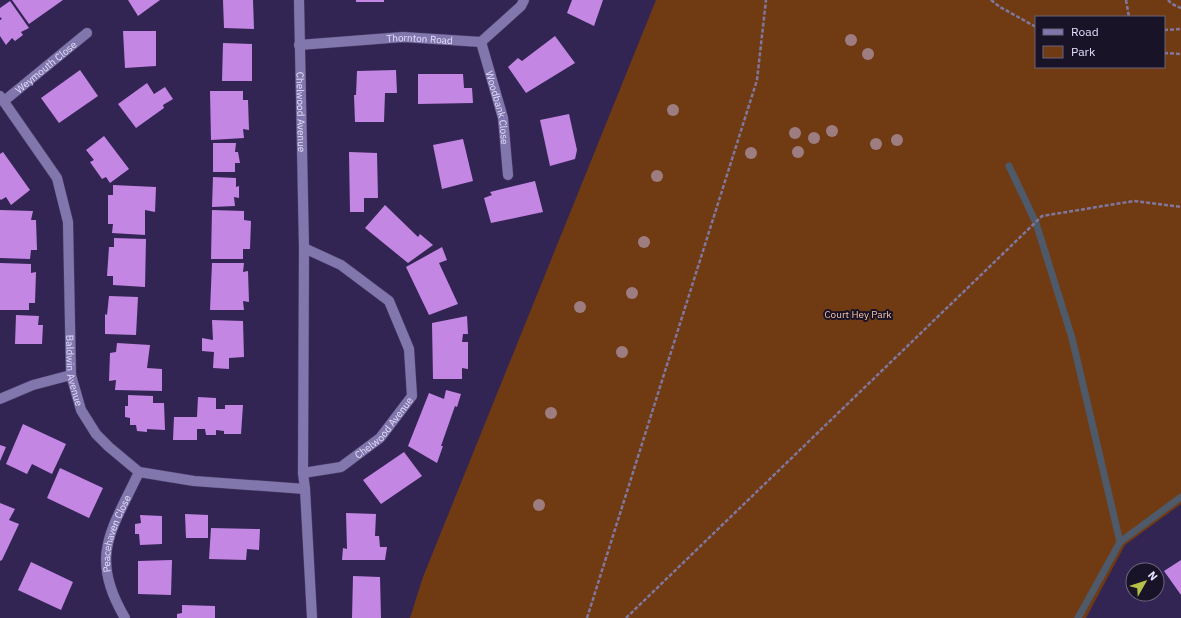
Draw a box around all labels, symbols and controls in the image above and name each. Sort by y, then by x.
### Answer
legend [1035,16,1165,68]
text: Road [1071,24,1099,39]
street label: Thornton Road [386,31,453,47]
street label: Weymouth Close [13,38,80,96]
text: Park [1071,44,1096,59]
street label: Woodbank Close [483,70,511,146]
street label: Chelwood Avenue [293,72,308,153]
park label: Court Hey Park [824,308,892,321]
street label: Baldwin Avenue [63,335,86,408]
street label: Chelwood Avenue [352,394,416,462]
street label: Peacehaven Close [100,492,134,573]
north arrow [1125,562,1165,602]
text: N [1145,568,1161,583]

